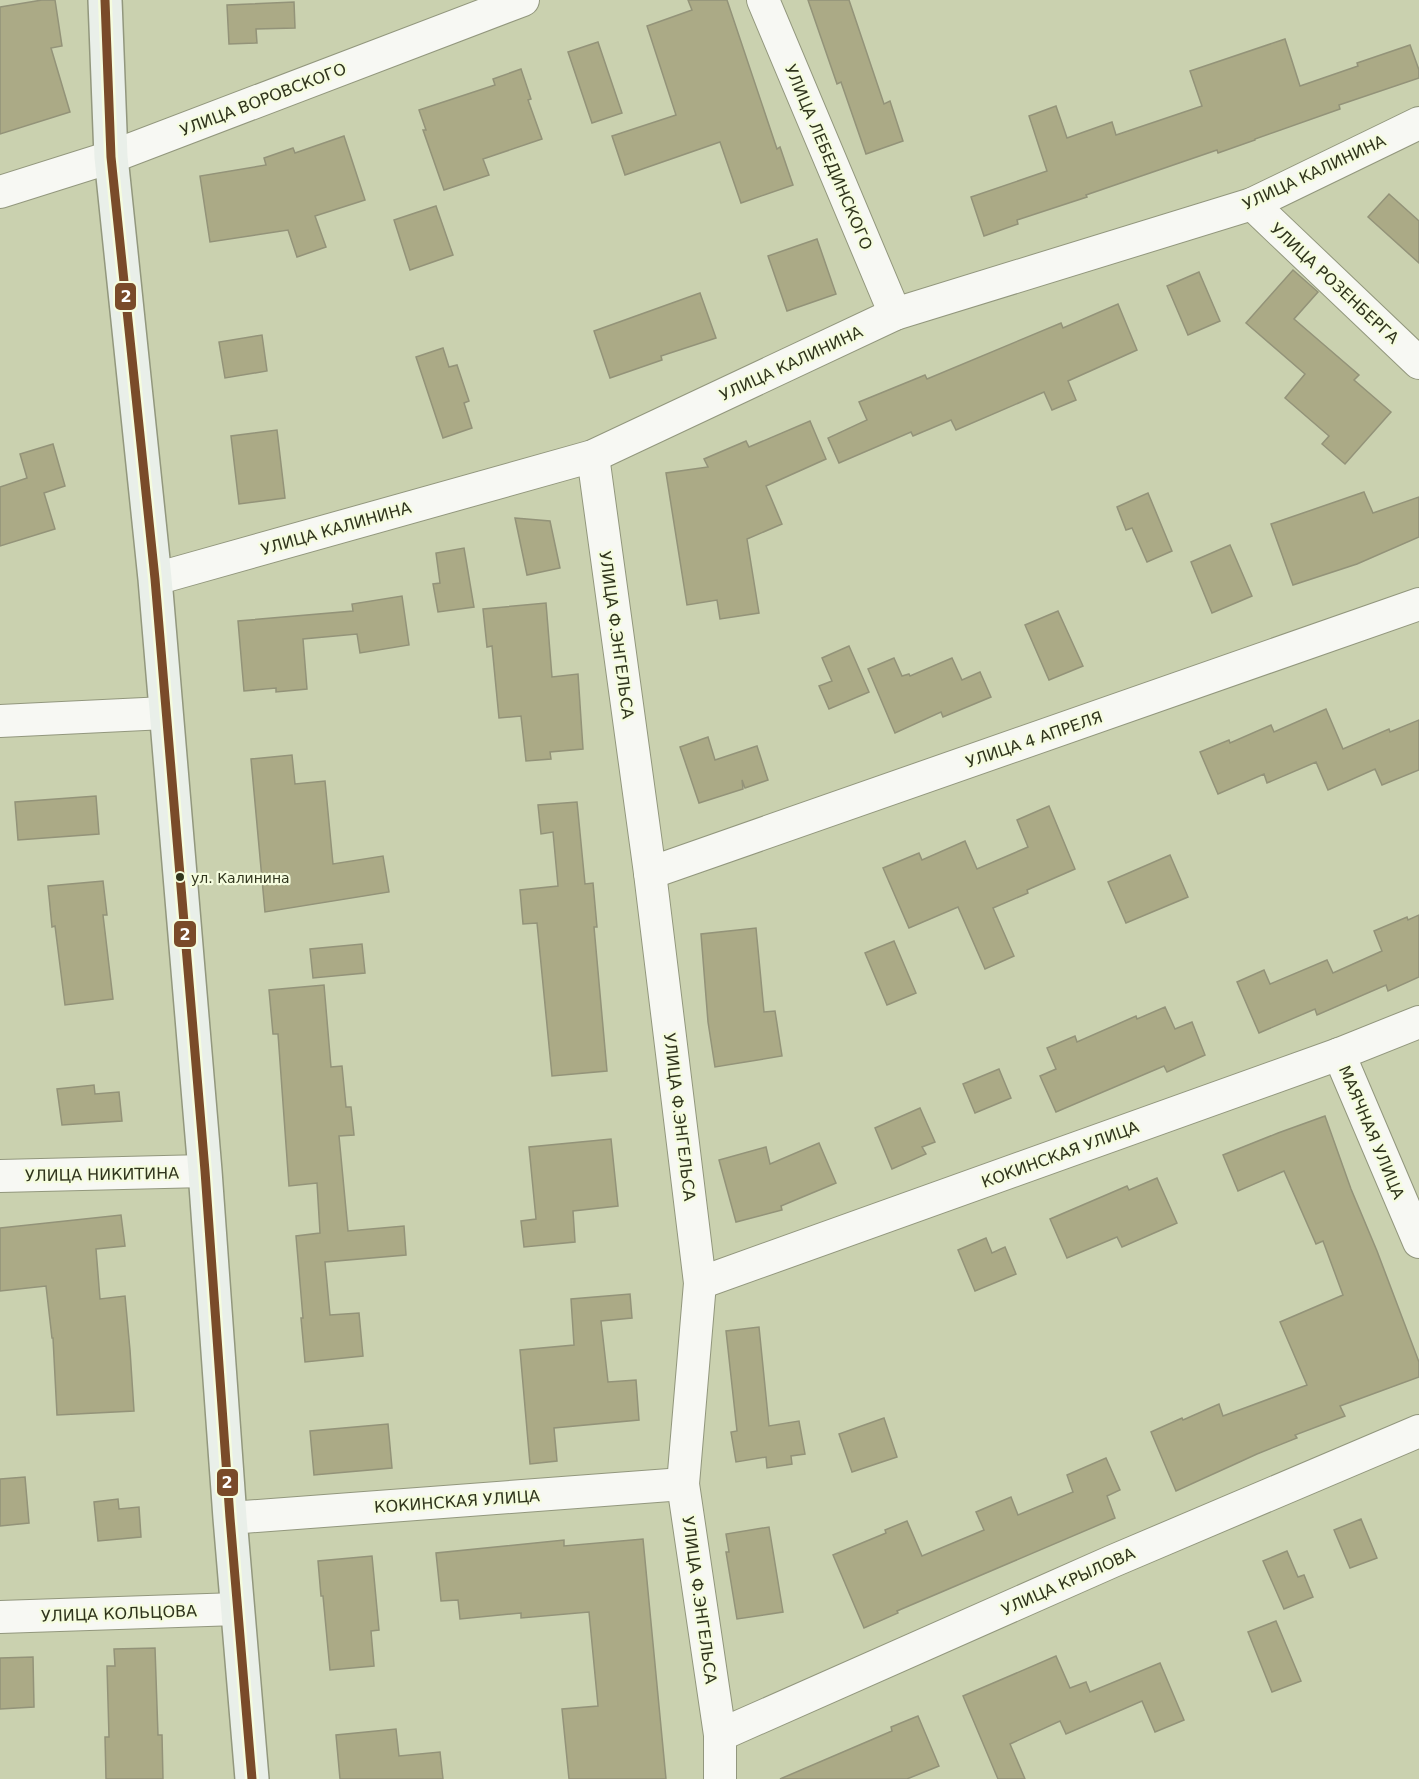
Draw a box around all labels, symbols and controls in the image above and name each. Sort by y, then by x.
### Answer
street label: УЛИЦА ВОРОВСКОГО [177,59,349,140]
street label: УЛИЦА ЛЕБЕДИНСКОГО [781,62,876,253]
street label: УЛИЦА КАЛИНИНА [1240,131,1389,214]
street label: УЛИЦА РОЗЕНБЕРГА [1267,219,1403,348]
line badge: 2 [114,282,137,311]
text: 2 [120,287,132,306]
street label: УЛИЦА КАЛИНИНА [717,322,866,405]
street label: УЛИЦА КАЛИНИНА [259,498,414,559]
street label: УЛИЦА Ф.ЭНГЕЛЬСА [595,550,638,720]
street label: УЛИЦА 4 АПРЕЛЯ [963,707,1105,772]
place label: ул. Калинина [191,870,290,886]
marker: ул. Калинина [174,871,186,883]
line badge: 2 [173,920,197,948]
text: 2 [179,925,191,944]
street label: УЛИЦА Ф.ЭНГЕЛЬСА [660,1032,699,1202]
street label: МАЯЧНАЯ УЛИЦА [1335,1063,1408,1202]
street label: КОКИНСКАЯ УЛИЦА [979,1117,1142,1192]
street label: УЛИЦА НИКИТИНА [25,1164,179,1185]
line badge: 2 [216,1468,239,1497]
text: 2 [221,1473,233,1492]
street label: КОКИНСКАЯ УЛИЦА [374,1486,541,1517]
street label: УЛИЦА Ф.ЭНГЕЛЬСА [678,1515,721,1685]
street label: УЛИЦА КРЫЛОВА [999,1543,1138,1619]
street label: УЛИЦА КОЛЬЦОВА [41,1601,197,1626]

